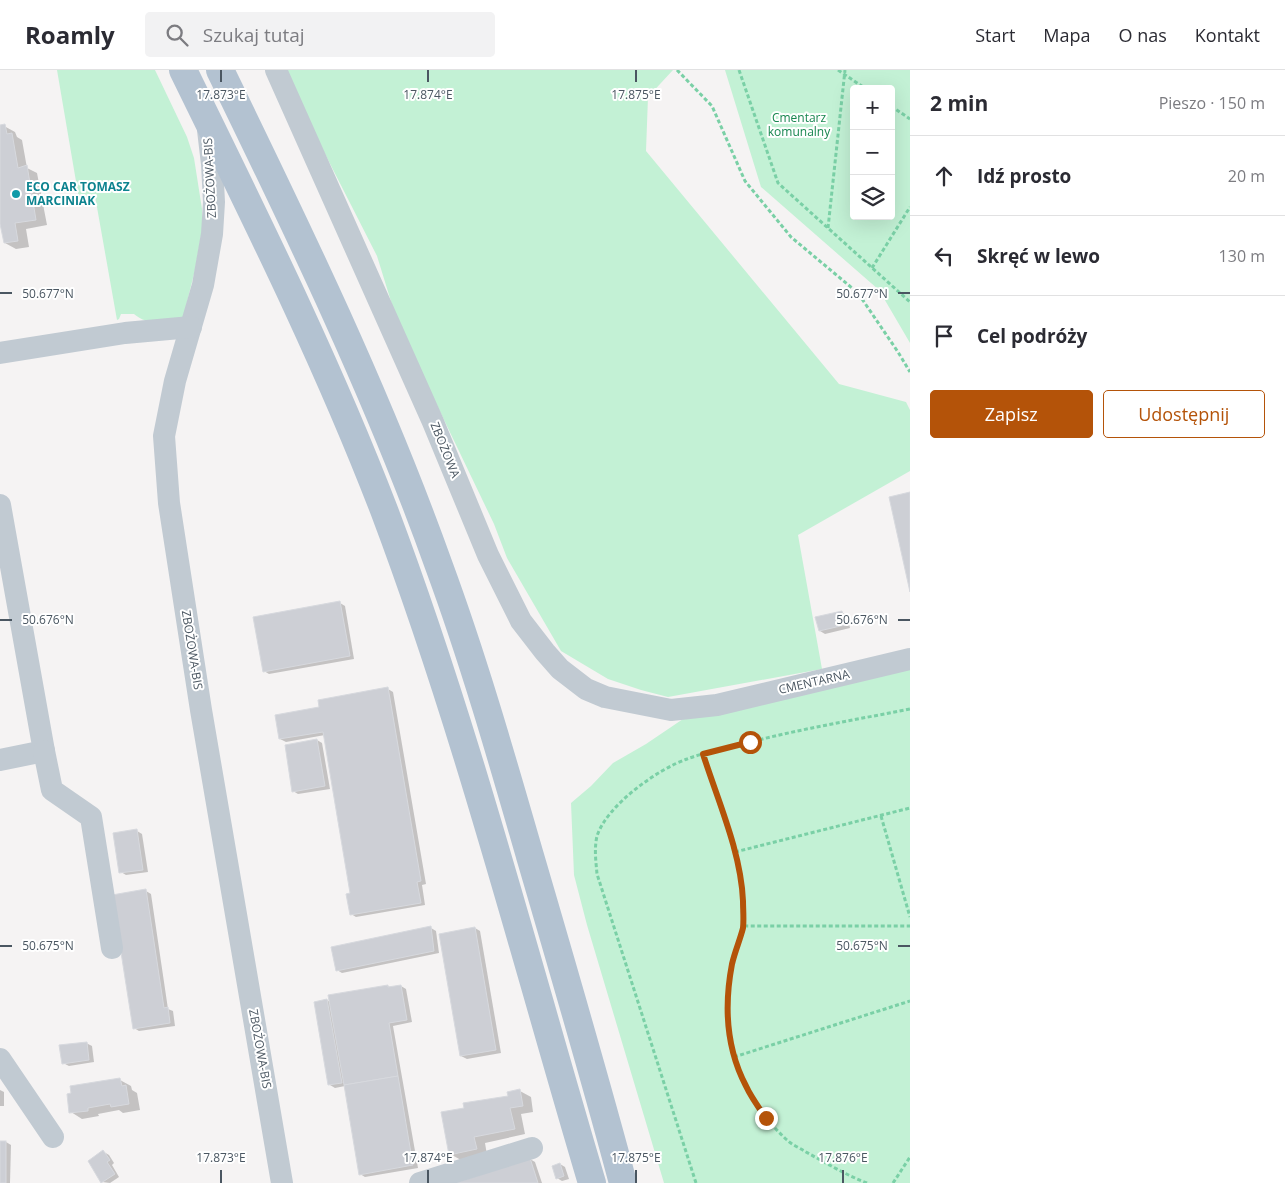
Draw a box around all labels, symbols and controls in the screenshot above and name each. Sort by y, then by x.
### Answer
search box [145,12,495,57]
text: Roamly [25,18,115,51]
icon: search [163,21,191,49]
text: Szukaj tutaj [203,22,305,48]
text: Start [975,23,1015,47]
text: Mapa [1043,23,1091,47]
text: O nas [1119,23,1167,47]
text: Kontakt [1195,23,1260,47]
map controls [850,85,895,220]
button: + [850,85,895,130]
text: 17.873°E [196,86,246,103]
text: 17.874°E [403,86,453,103]
text: 17.875°E [611,86,661,103]
text: 2 min [930,89,988,117]
text: Pieszo · 150 m [1159,92,1265,114]
park label: Cmentarz komunalny [768,109,831,140]
button: − [850,130,895,175]
street label: ZBOŻOWA-BIS [199,137,220,219]
icon: ahead [930,162,958,190]
text: Idź prosto [977,163,1071,189]
text: 20 m [1228,165,1265,187]
button: layers [850,175,895,220]
place label: ECO CAR TOMASZ MARCINIAK [26,178,130,209]
marker: ECO CAR TOMASZ MARCINIAK [10,188,22,200]
icon: left [930,242,958,270]
text: Skręć w lewo [977,243,1100,269]
text: 130 m [1219,245,1265,267]
text: 50.677°N [22,285,74,302]
text: 50.677°N [836,285,888,302]
icon: arrive [930,322,958,350]
text: Cel podróży [977,323,1087,349]
button: Zapisz [930,390,1093,438]
button: Udostępnij [1103,390,1265,438]
street label: ZBOŻOWA [427,419,465,481]
street label: ZBOŻOWA-BIS [178,609,207,691]
text: 50.676°N [22,611,74,628]
text: 50.676°N [836,611,888,628]
street label: CMENTARNA [777,665,851,698]
route start [739,731,762,754]
text: 50.675°N [22,937,74,954]
text: 50.675°N [836,937,888,954]
street label: ZBOŻOWA-BIS [245,1008,276,1090]
route end [755,1107,778,1130]
text: 17.873°E [196,1149,246,1166]
text: 17.874°E [403,1149,453,1166]
text: 17.875°E [611,1149,661,1166]
text: 17.876°E [818,1149,868,1166]

